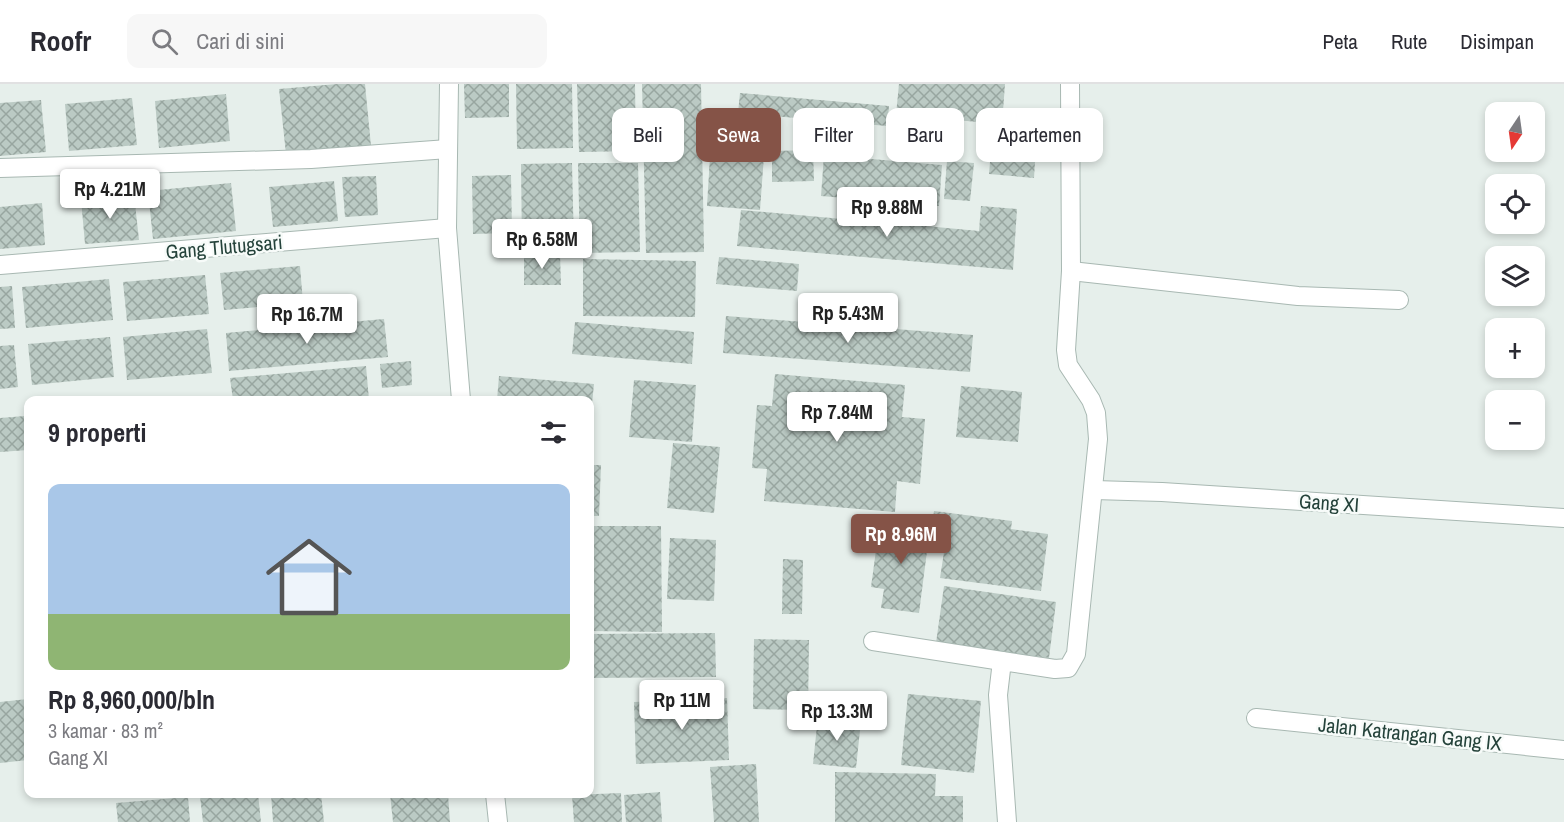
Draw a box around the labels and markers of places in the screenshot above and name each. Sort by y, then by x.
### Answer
pin: Rp 4.21M [48,169,172,220]
pin: Rp 9.88M [825,187,949,238]
pin: Rp 6.58M [480,219,604,270]
pin: Rp 5.43M [786,293,910,344]
pin: Rp 16.7M [245,294,369,345]
pin: Rp 7.84M [775,392,899,443]
pin: Rp 8.96M [839,514,963,565]
pin: Rp 11M [633,680,731,731]
pin: Rp 13.3M [775,691,899,742]

